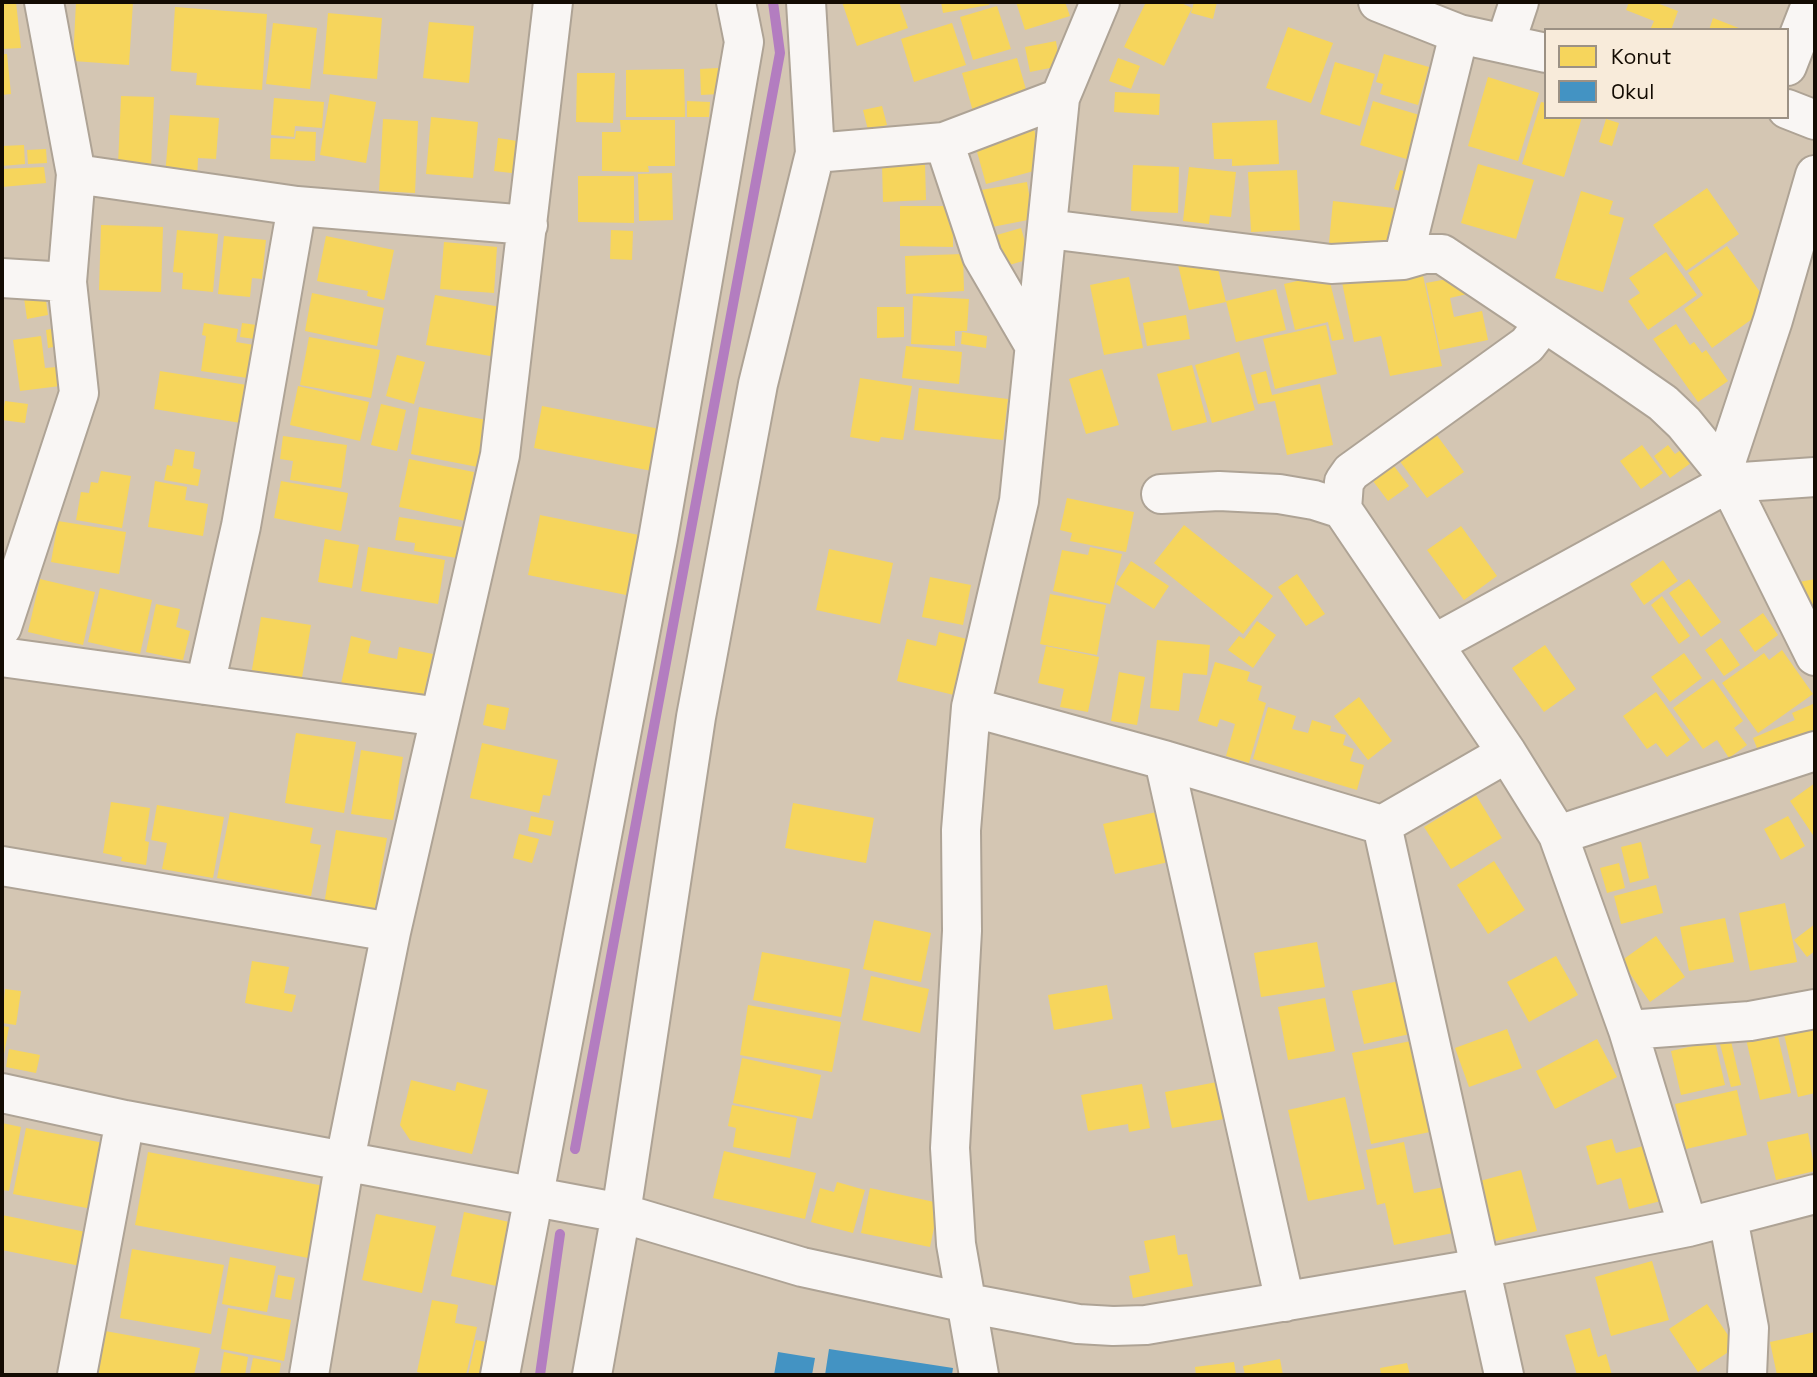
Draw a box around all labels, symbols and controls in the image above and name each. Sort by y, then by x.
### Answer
legend [1544,28,1789,119]
text: Konut [1611,43,1672,70]
text: Okul [1611,78,1654,105]

